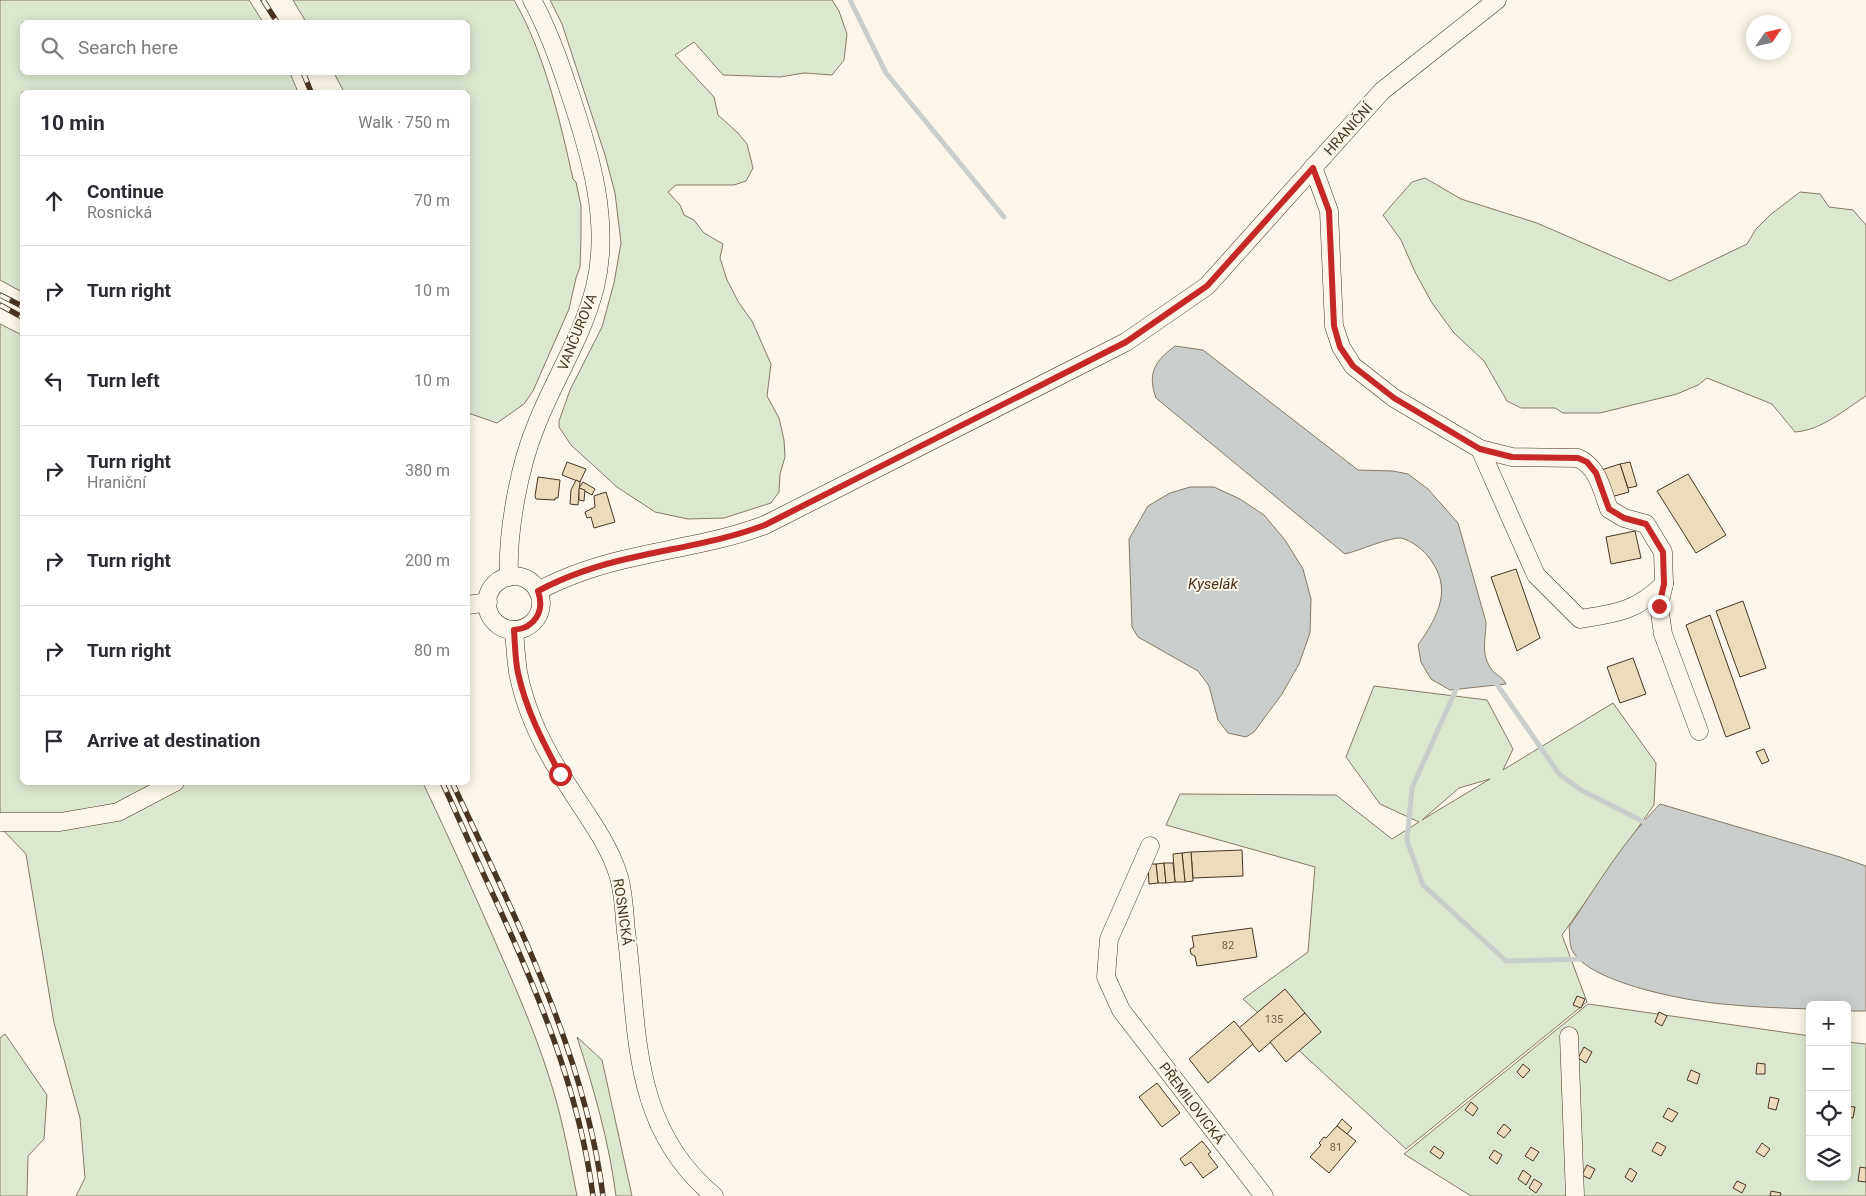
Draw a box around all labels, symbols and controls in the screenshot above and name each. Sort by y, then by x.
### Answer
north arrow [1746,15,1791,60]
search box [20,20,470,75]
icon: search [38,34,66,62]
text: Search here [78,36,178,59]
street label: HRANIČNÍ [1320,98,1376,158]
text: 10 min [40,111,105,135]
text: Walk · 750 m [358,113,450,132]
text: Continue [87,180,164,203]
icon: ahead [40,187,68,215]
text: 70 m [414,191,450,210]
text: Rosnická [87,203,152,222]
icon: right [40,277,68,305]
text: Turn right [87,279,171,302]
text: 10 m [414,281,450,300]
street label: VANČUROVA [553,291,600,373]
icon: left [40,367,68,395]
text: Turn left [87,369,160,392]
text: 10 m [414,371,450,390]
text: Turn right [87,450,171,473]
icon: right [40,457,68,485]
text: 380 m [405,461,450,480]
text: Hraniční [87,473,146,492]
icon: right [40,547,68,575]
text: Turn right [87,549,171,572]
text: 200 m [405,551,450,570]
water label: Kyselák [1188,575,1239,593]
route end [1648,595,1671,618]
icon: right [40,637,68,665]
text: Turn right [87,639,171,662]
text: 80 m [414,641,450,660]
icon: arrive [40,727,68,755]
text: Arrive at destination [87,729,260,752]
route start [549,763,572,786]
street label: ROSNICKÁ [610,877,637,946]
house number: 82 [1222,939,1234,952]
map controls [1806,1001,1851,1181]
button: + [1806,1001,1851,1046]
house number: 135 [1265,1013,1283,1026]
button: − [1806,1046,1851,1091]
street label: PŘEMILOVICKÁ [1156,1059,1229,1147]
button: locate [1806,1091,1851,1136]
button: layers [1806,1136,1851,1181]
house number: 81 [1330,1141,1342,1154]

